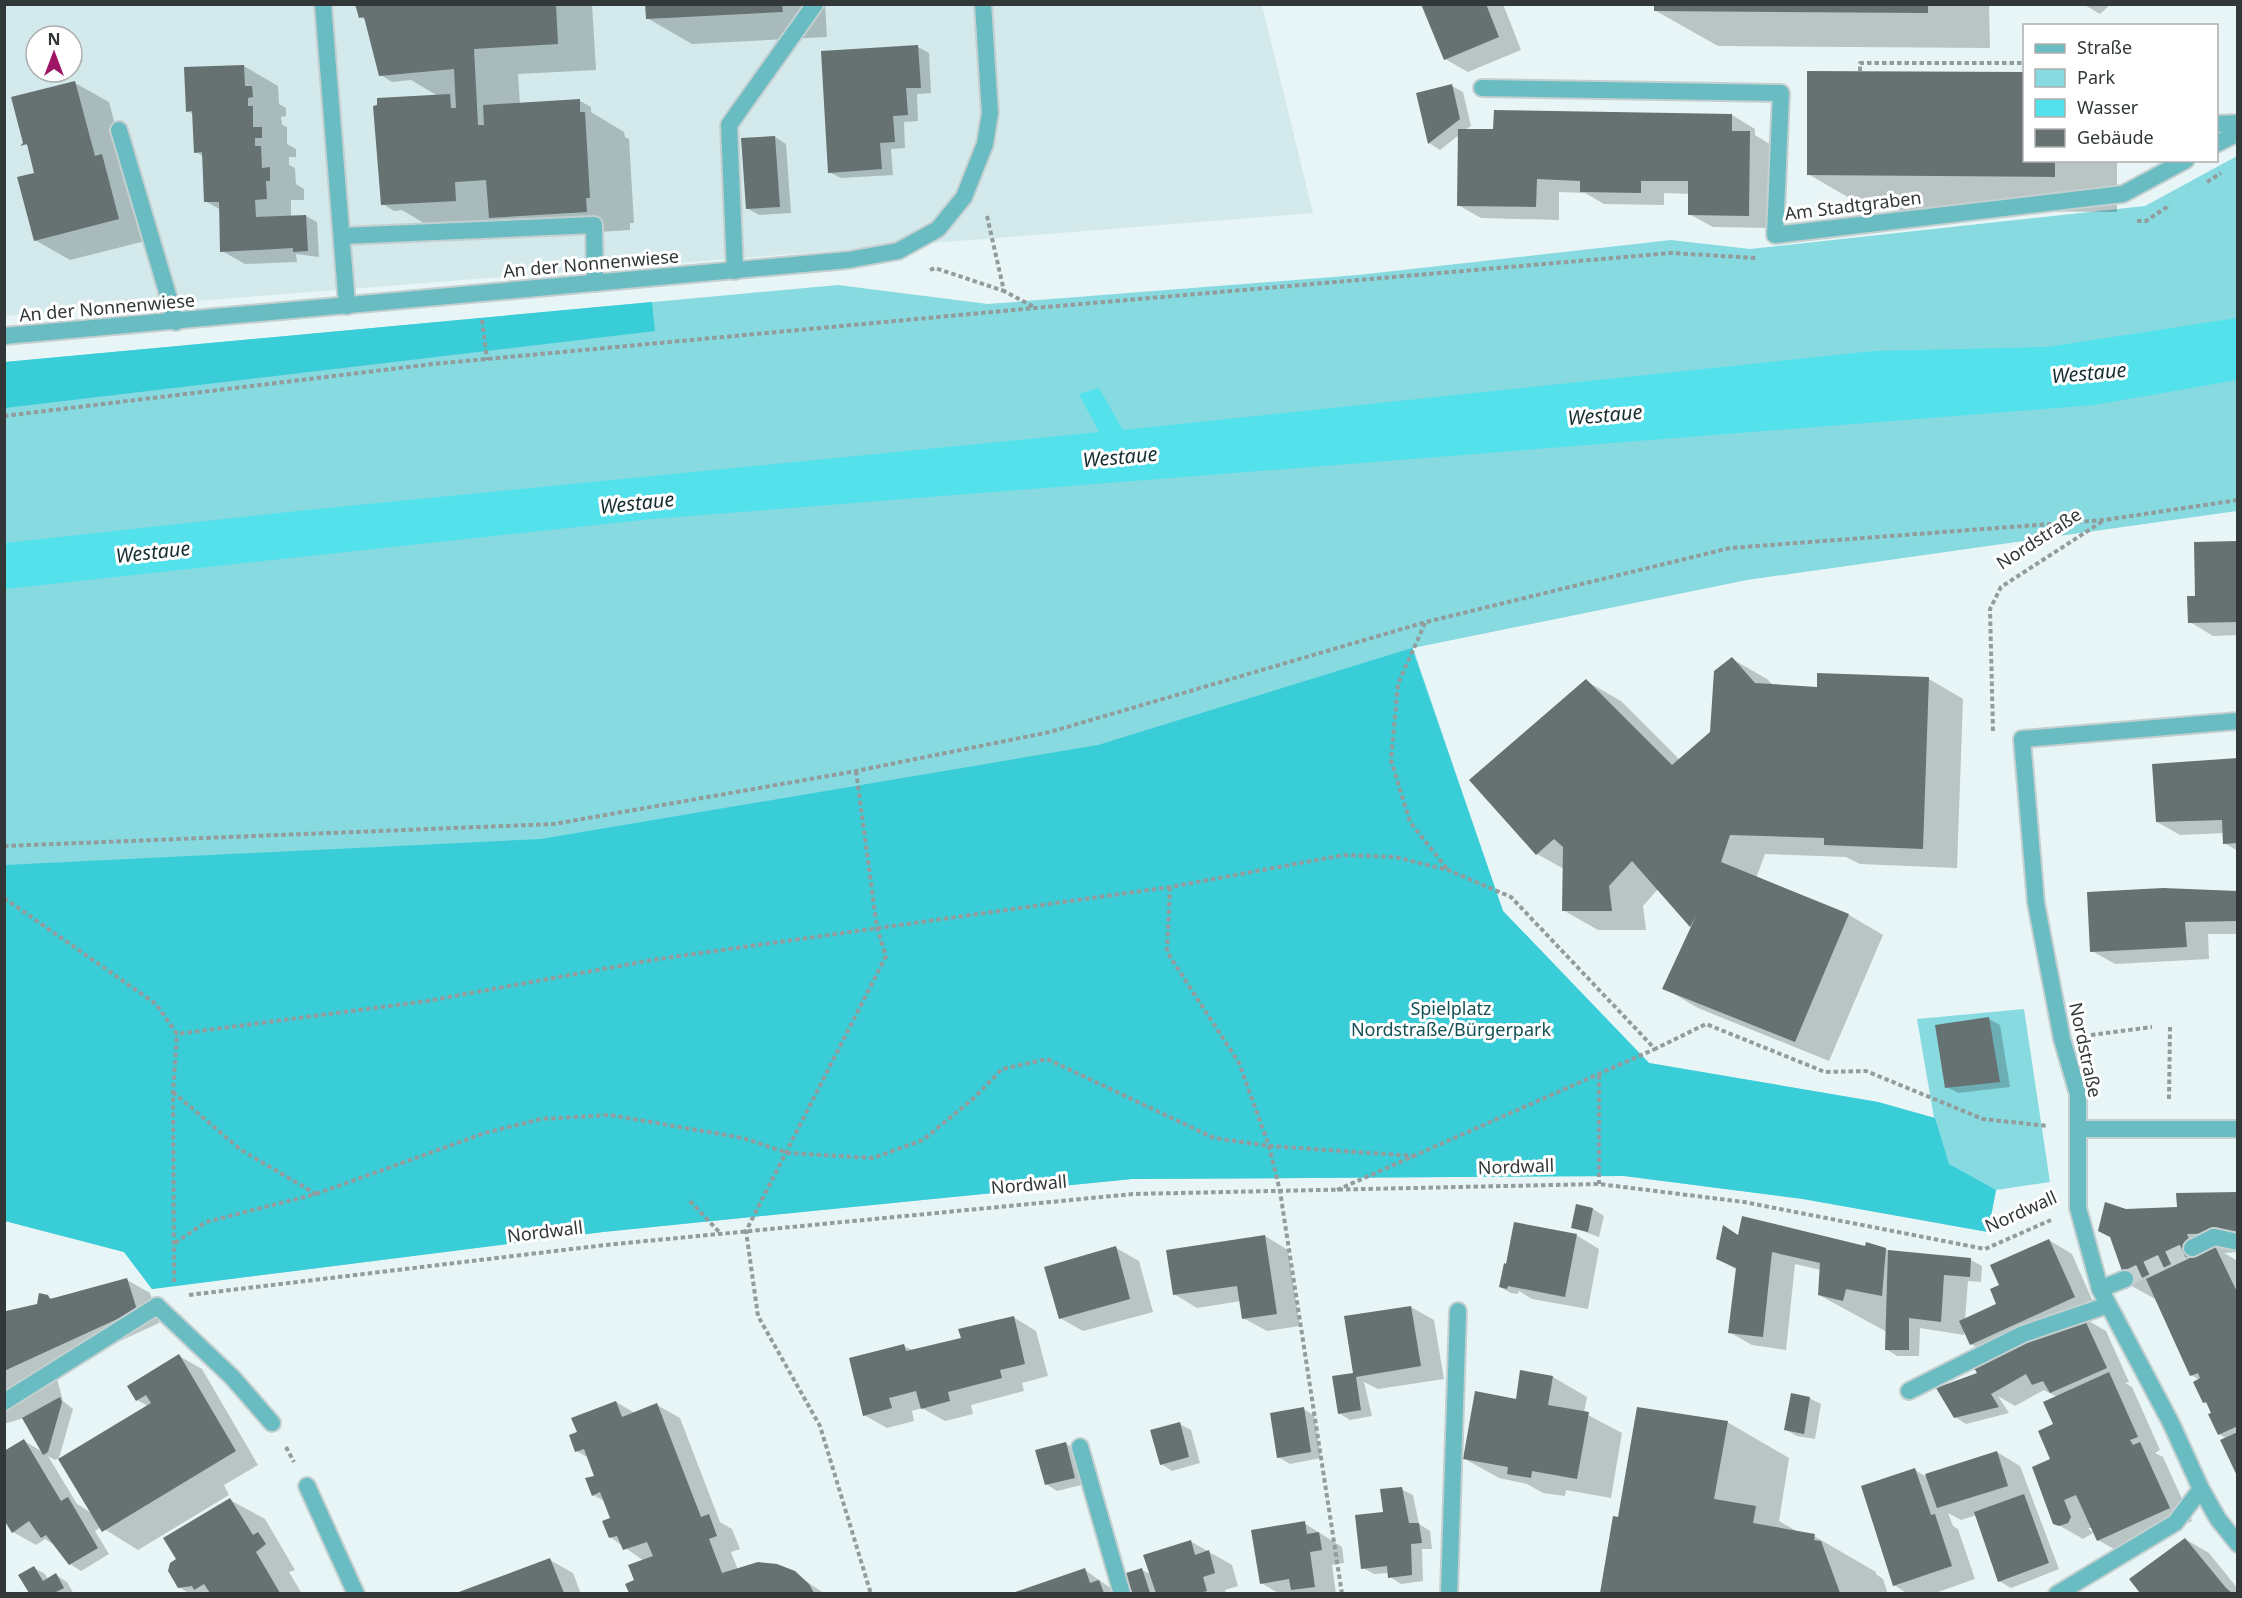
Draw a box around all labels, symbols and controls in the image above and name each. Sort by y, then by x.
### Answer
north arrow [24,24,84,84]
legend [2023,24,2218,162]
text: N [47,28,61,50]
text: Straße [2077,35,2132,59]
text: Park [2077,65,2115,89]
text: Wasser [2077,95,2139,119]
text: Gebäude [2077,125,2154,149]
street label: Am Stadtgraben [1783,185,1923,225]
street label: An der Nonnenwiese [502,243,680,283]
street label: An der Nonnenwiese [18,287,196,327]
water label: Westaue [2050,356,2127,389]
water label: Westaue [1566,398,1643,431]
water label: Westaue [1081,440,1158,473]
water label: Westaue [598,485,676,520]
street label: Nordstraße [1991,502,2085,575]
water label: Westaue [114,534,192,569]
park label: Spielplatz Nordstraße/Bürgerpark [1351,996,1551,1041]
street label: Nordstraße [2064,1000,2108,1099]
street label: Nordwall [1477,1153,1554,1179]
street label: Nordwall [990,1169,1068,1199]
street label: Nordwall [1981,1185,2060,1238]
street label: Nordwall [506,1214,584,1248]

